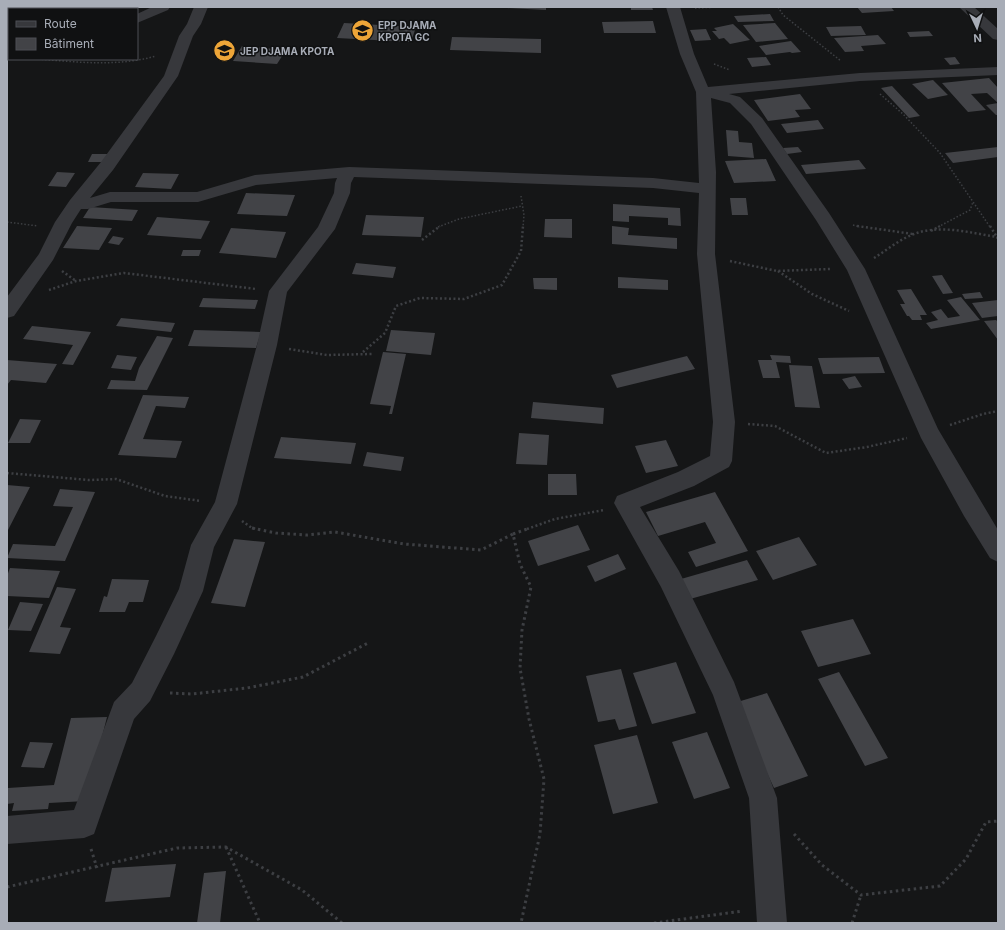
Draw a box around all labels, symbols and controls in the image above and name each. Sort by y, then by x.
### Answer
legend [8,8,138,60]
north arrow [957,8,997,48]
text: Route [44,16,77,31]
school or university icon: EPP DJAMA KPOTA GC [349,18,375,44]
place label: EPP DJAMA KPOTA GC [378,19,437,43]
text: N [973,31,982,45]
text: Bâtiment [44,36,94,51]
school or university icon: JEP DJAMA KPOTA [211,38,237,64]
place label: JEP DJAMA KPOTA [240,45,335,57]

